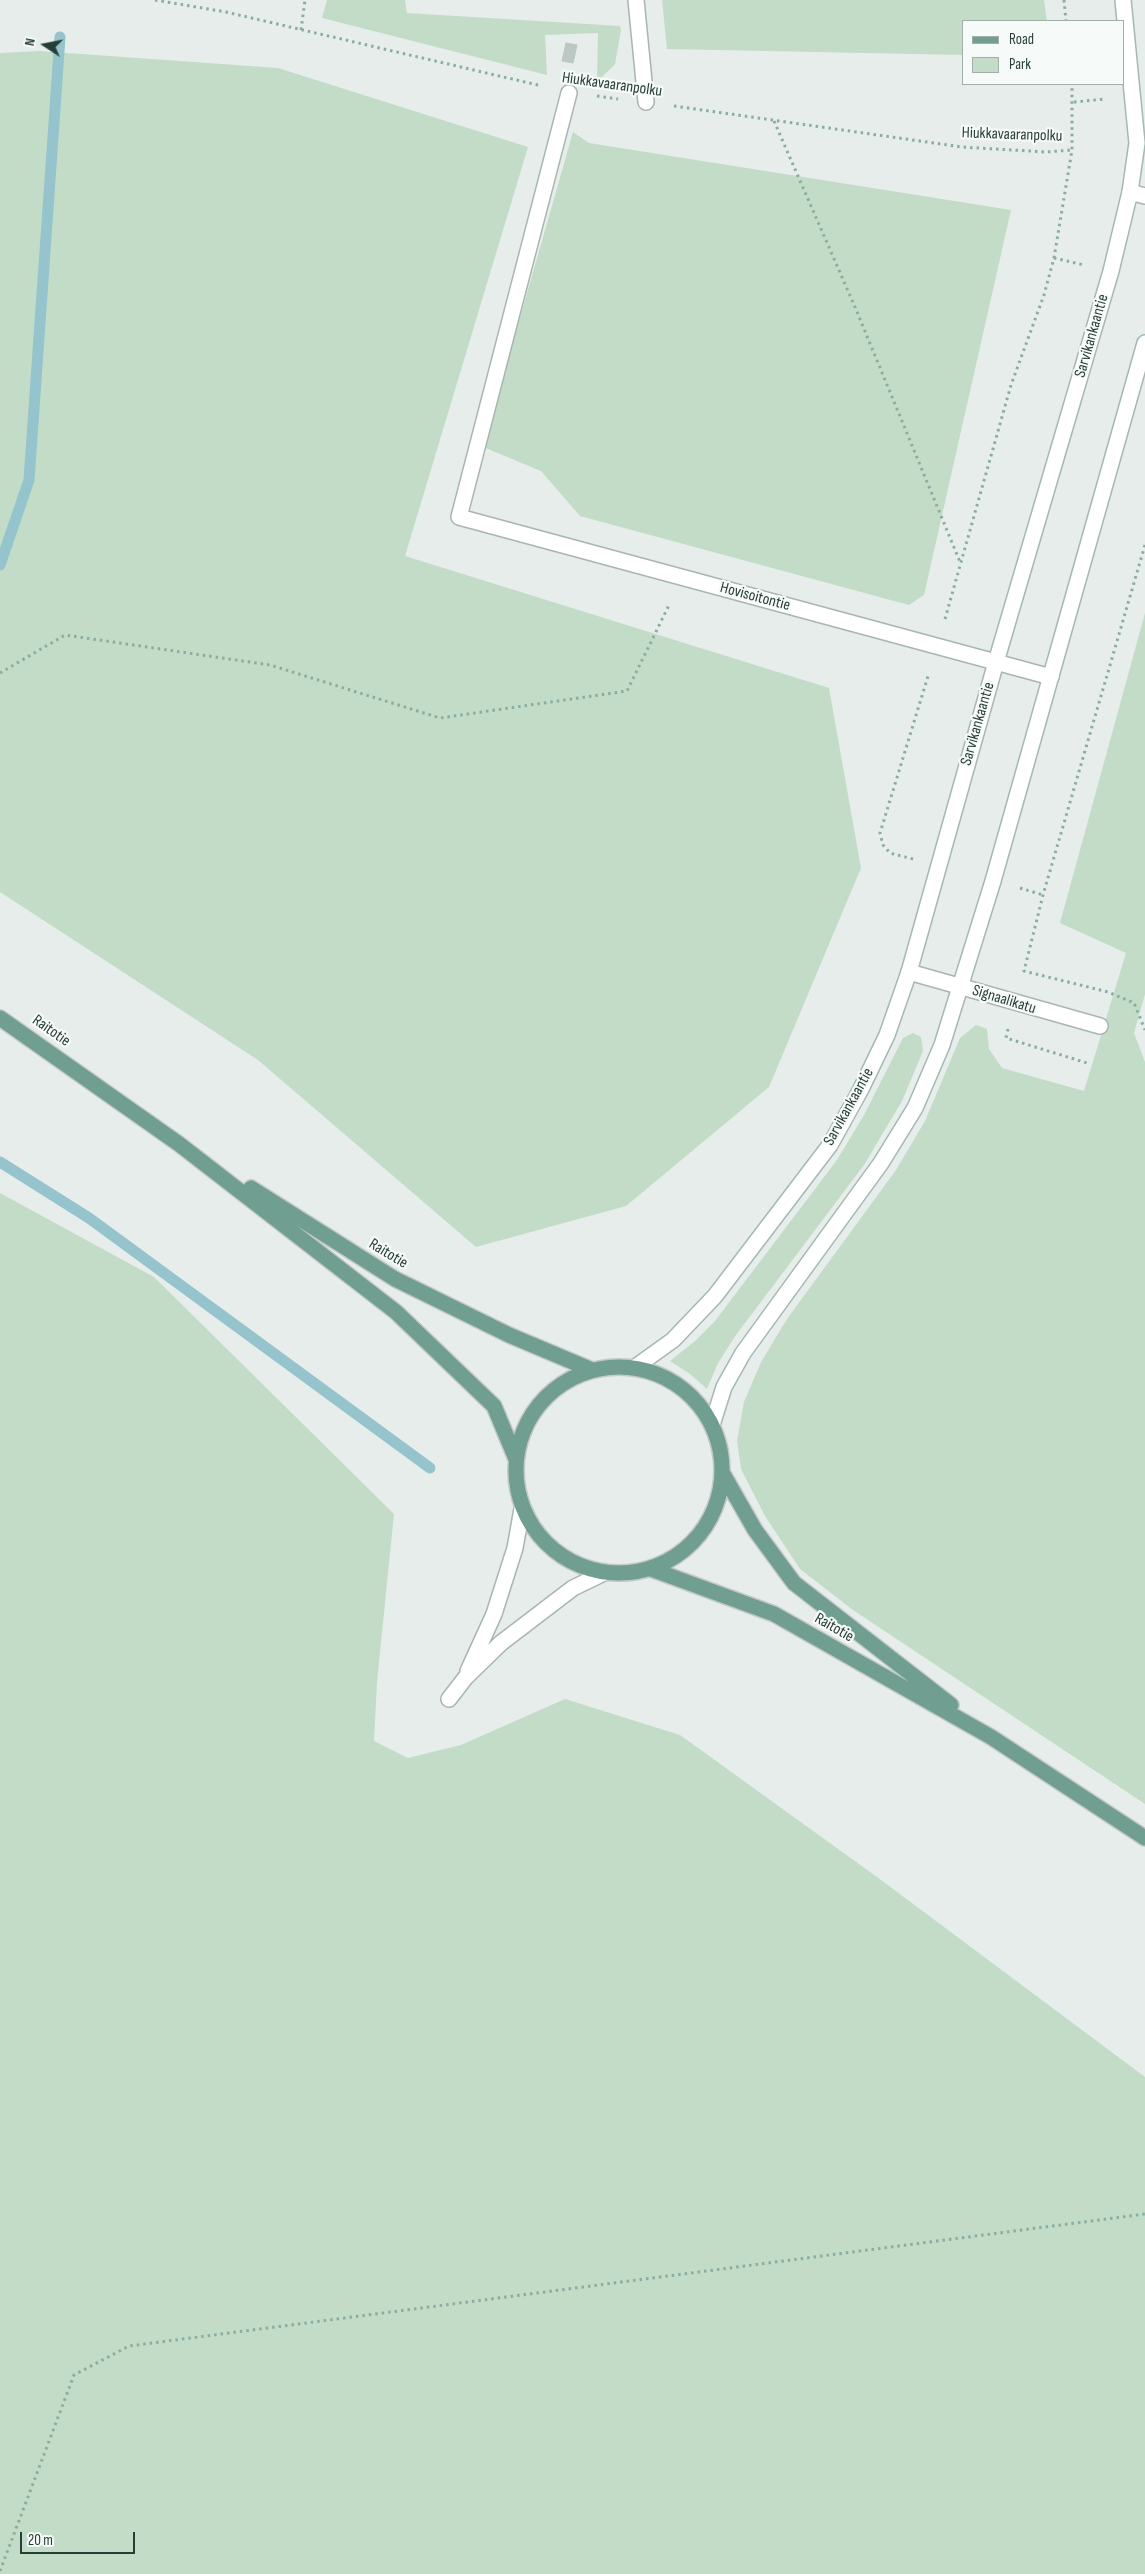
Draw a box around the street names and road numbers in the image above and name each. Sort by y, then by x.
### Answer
street label: Hiukkavaaranpolku [561,68,663,102]
street label: Hiukkavaaranpolku [961,124,1063,146]
street label: Sarvikankaantie [1071,292,1113,380]
street label: Hovisoitontie [718,578,792,616]
street label: Sarvikankaantie [957,680,999,768]
street label: Signaalikatu [970,981,1038,1019]
street label: Raitotie [28,1011,74,1051]
street label: Sarvikankaantie [820,1065,878,1149]
street label: Raitotie [365,1235,411,1273]
street label: Raitotie [811,1609,857,1647]

